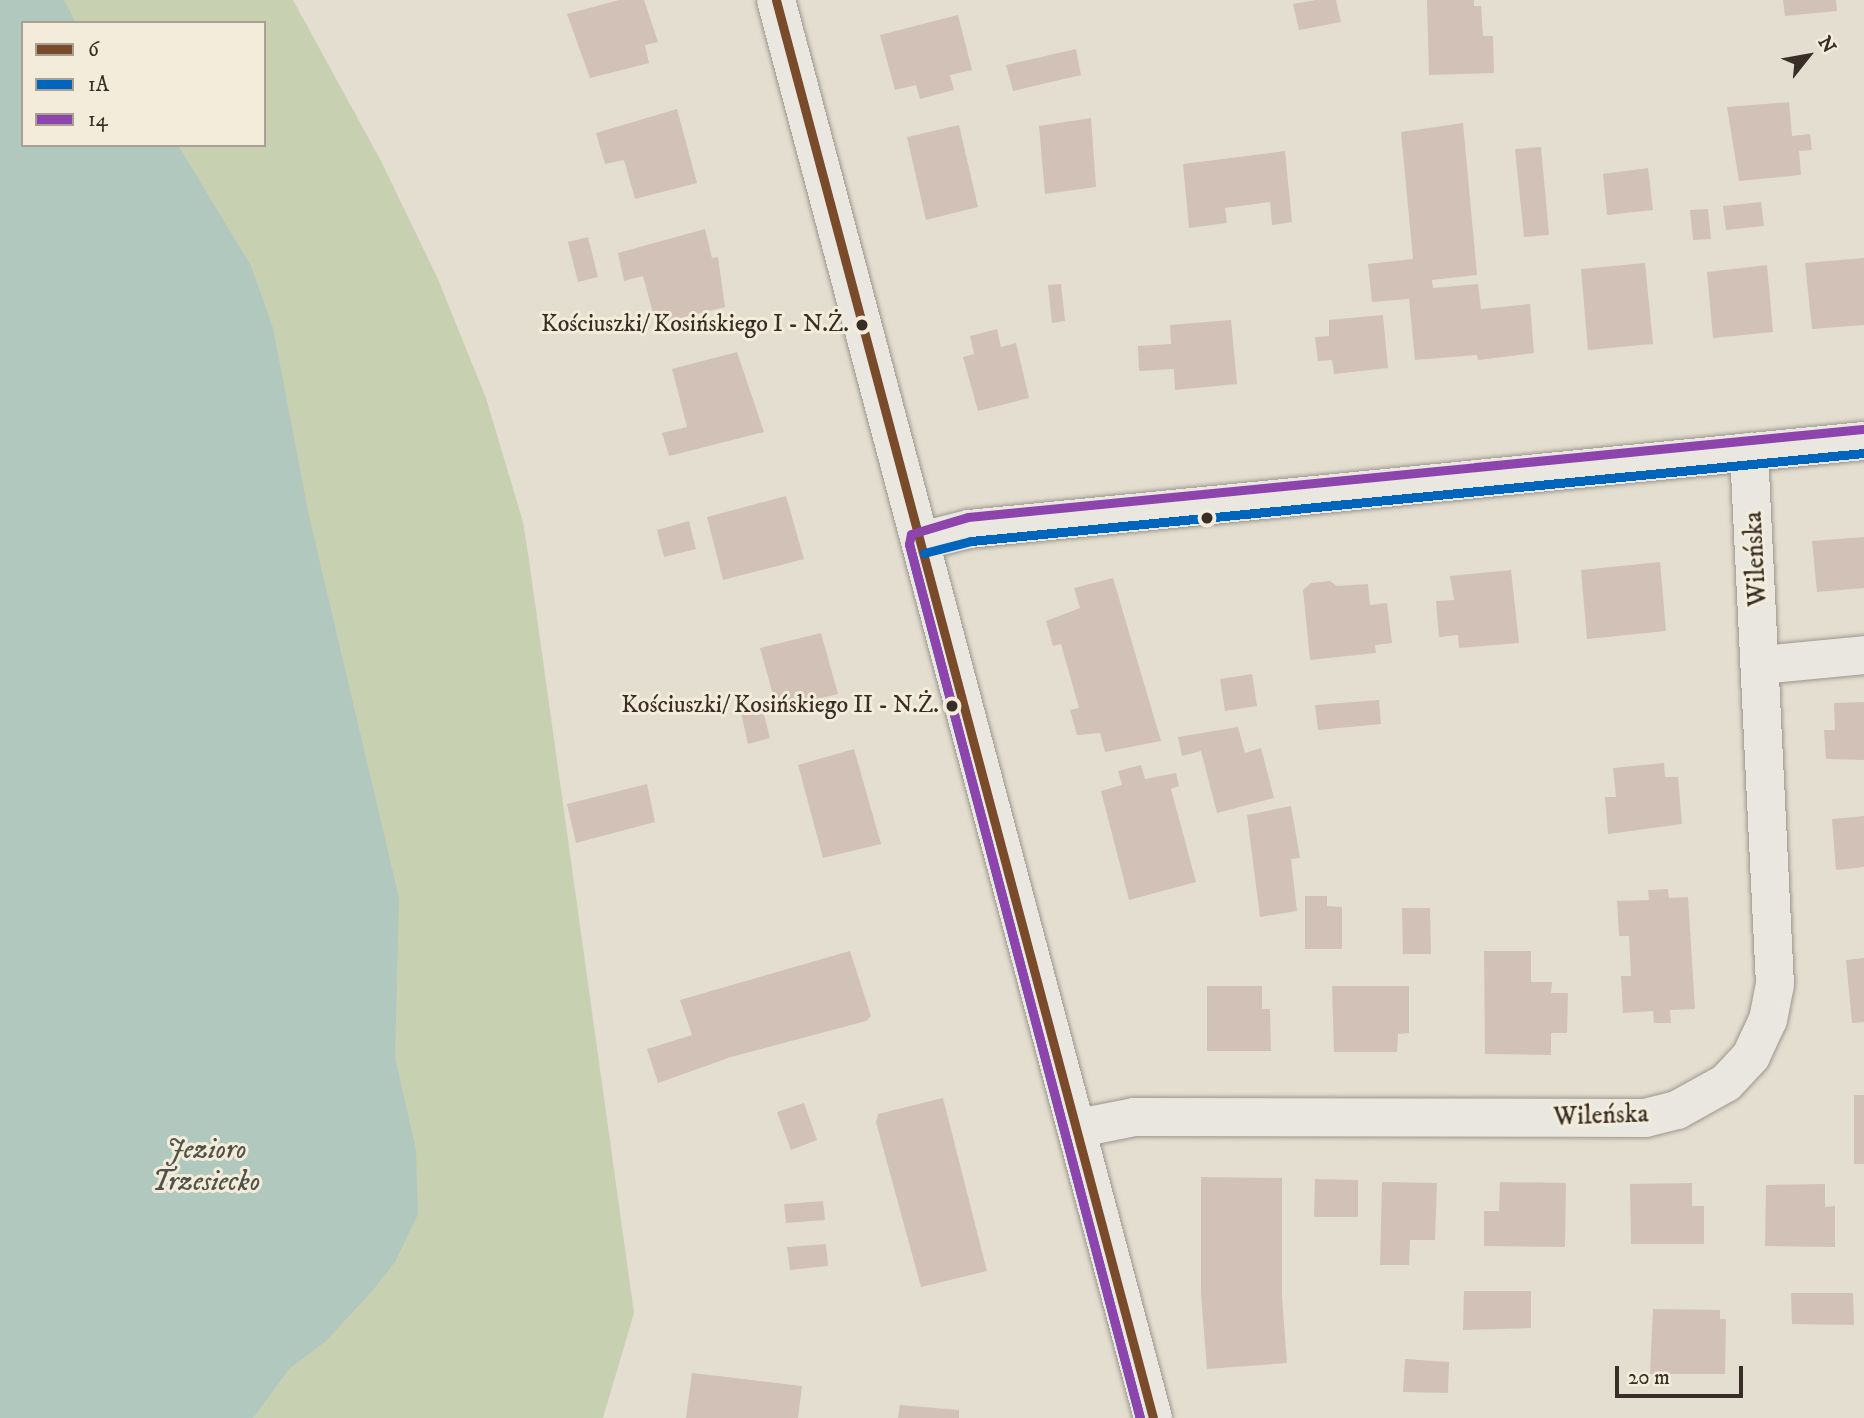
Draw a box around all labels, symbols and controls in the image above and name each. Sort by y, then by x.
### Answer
legend [21,21,266,147]
north arrow [1773,21,1843,91]
text: N [1813,32,1840,58]
text: 6 [88,37,99,63]
text: 1A [88,72,109,98]
text: 14 [88,107,108,133]
place label: Kościuszki/ Kosińskiego I - N.Ż. [541,311,849,339]
marker: Kościuszki/ Kosińskiego I - N.Ż. [855,318,869,332]
unlabelled marker [1200,511,1214,525]
street label: Wileńska [1738,511,1774,607]
place label: Kościuszki/ Kosińskiego II - N.Ż. [621,692,939,720]
marker: Kościuszki/ Kosińskiego II - N.Ż. [945,699,959,713]
street label: Wileńska [1553,1099,1649,1133]
water label: Jezioro Trzesiecko [152,1133,260,1199]
scale bar [1619,1352,1747,1396]
text: 20 m [1628,1365,1670,1391]

